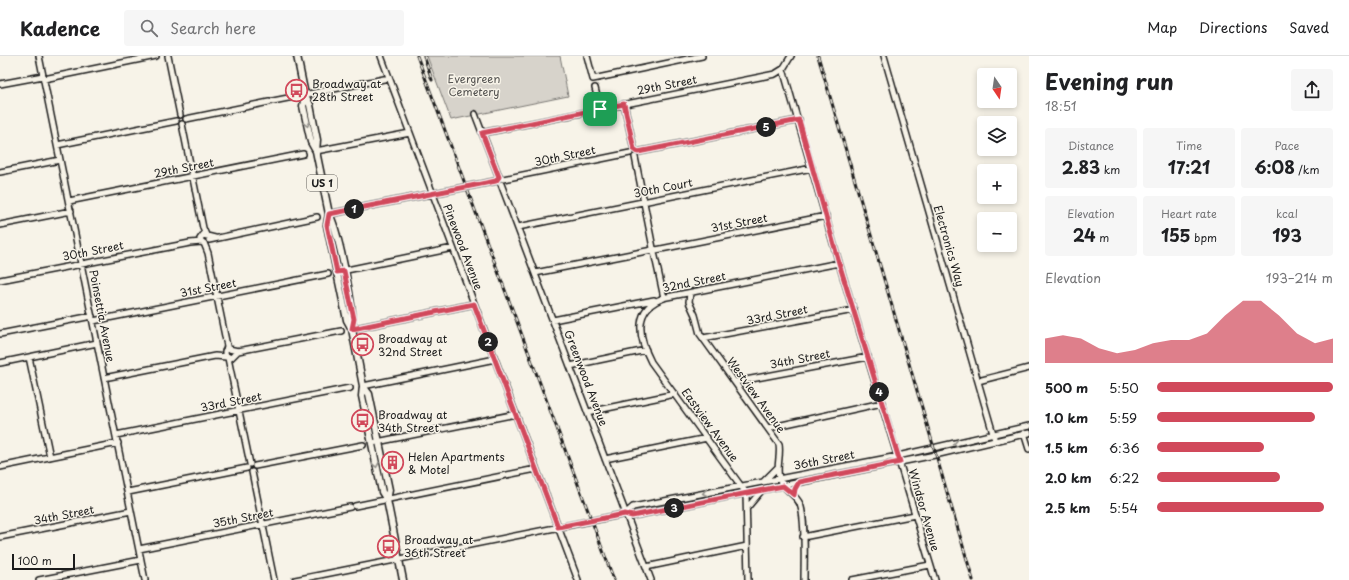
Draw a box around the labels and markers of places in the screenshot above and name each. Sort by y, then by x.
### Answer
place label: Broadway at 28th Street [312,75,382,105]
bus stop icon: Broadway at 28th Street [283,77,309,103]
pin [583,92,617,126]
pin: 5 [756,117,776,137]
pin: 1 [344,199,364,219]
place label: Broadway at 32nd Street [378,330,448,360]
bus stop icon: Broadway at 32nd Street [349,332,375,358]
pin: 2 [478,332,498,352]
pin: 4 [869,382,889,402]
place label: Broadway at 34th Street [378,406,448,436]
bus stop icon: Broadway at 34th Street [350,408,376,434]
place label: Helen Apartments & Motel [408,448,505,478]
building icon: Helen Apartments & Motel [380,450,406,476]
pin: 3 [664,498,684,518]
place label: Broadway at 36th Street [404,531,474,561]
bus stop icon: Broadway at 36th Street [375,533,401,559]

